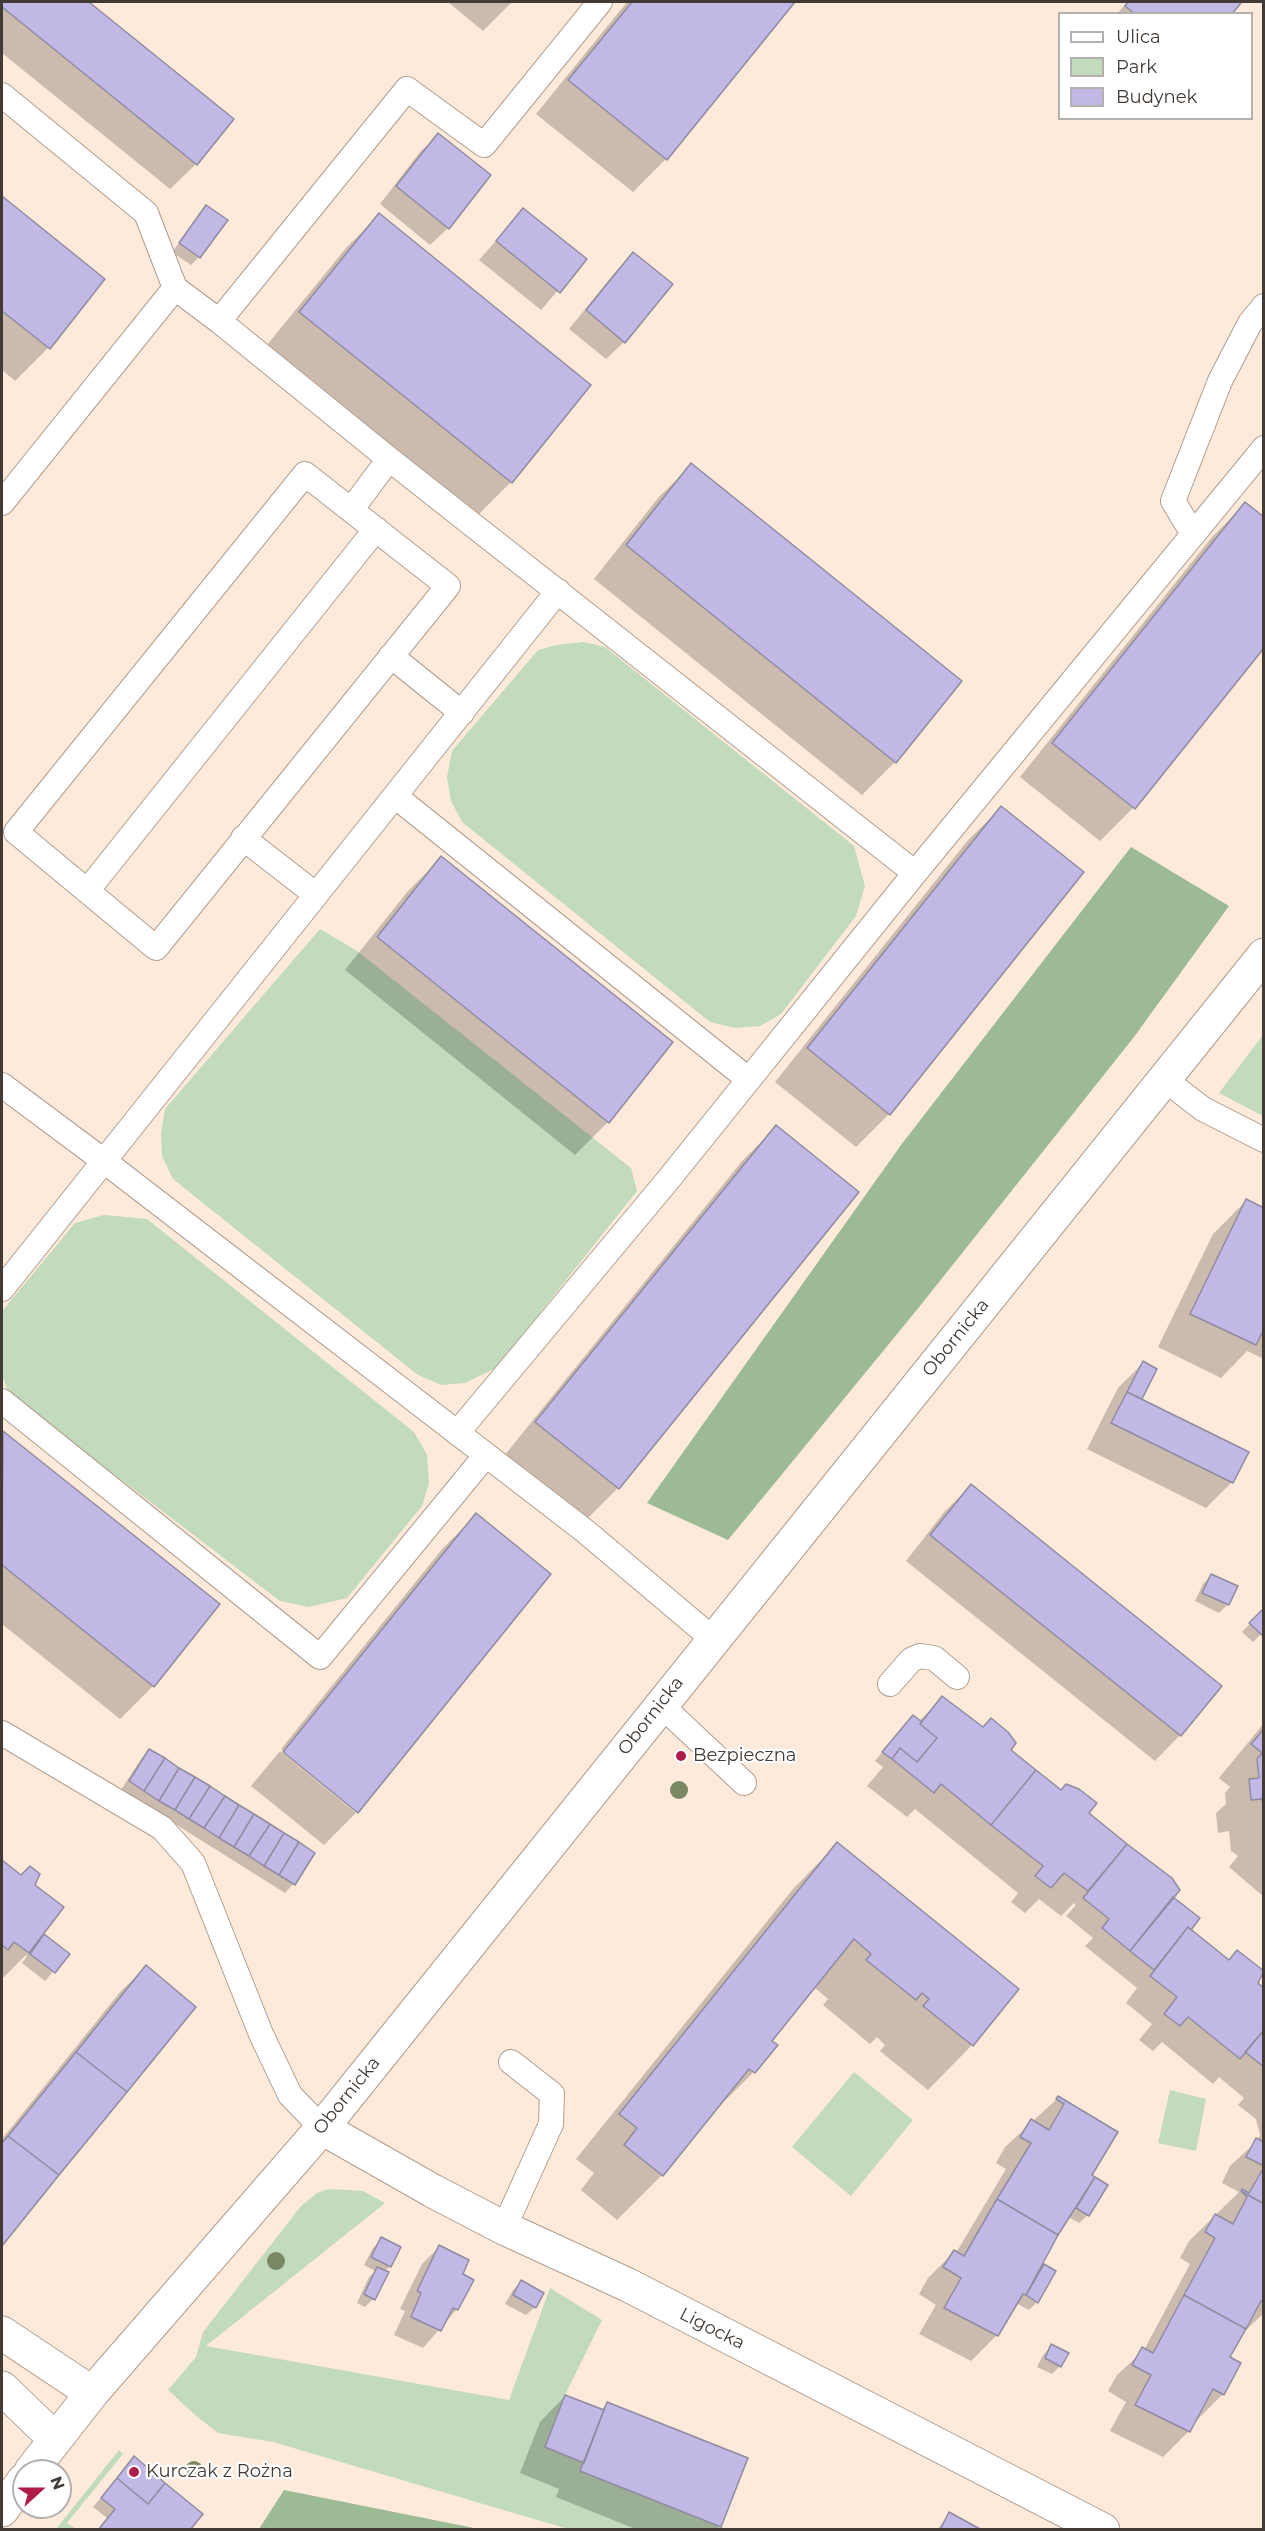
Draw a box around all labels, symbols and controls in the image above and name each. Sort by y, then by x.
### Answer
legend [1058,12,1253,120]
text: Ulica [1116,26,1161,48]
text: Park [1116,56,1157,78]
text: Budynek [1116,86,1197,108]
street label: Obornicka [918,1295,994,1381]
street label: Obornicka [614,1672,688,1760]
place label: Bezpieczna [693,1745,796,1767]
marker: Bezpieczna [674,1749,688,1763]
street label: Obornicka [309,2053,385,2139]
street label: Ligocka [676,2303,748,2355]
north arrow [12,2459,72,2519]
place label: Kurczak z Rożna [146,2461,293,2483]
marker: Kurczak z Rożna [127,2465,141,2479]
text: N [46,2474,69,2493]

